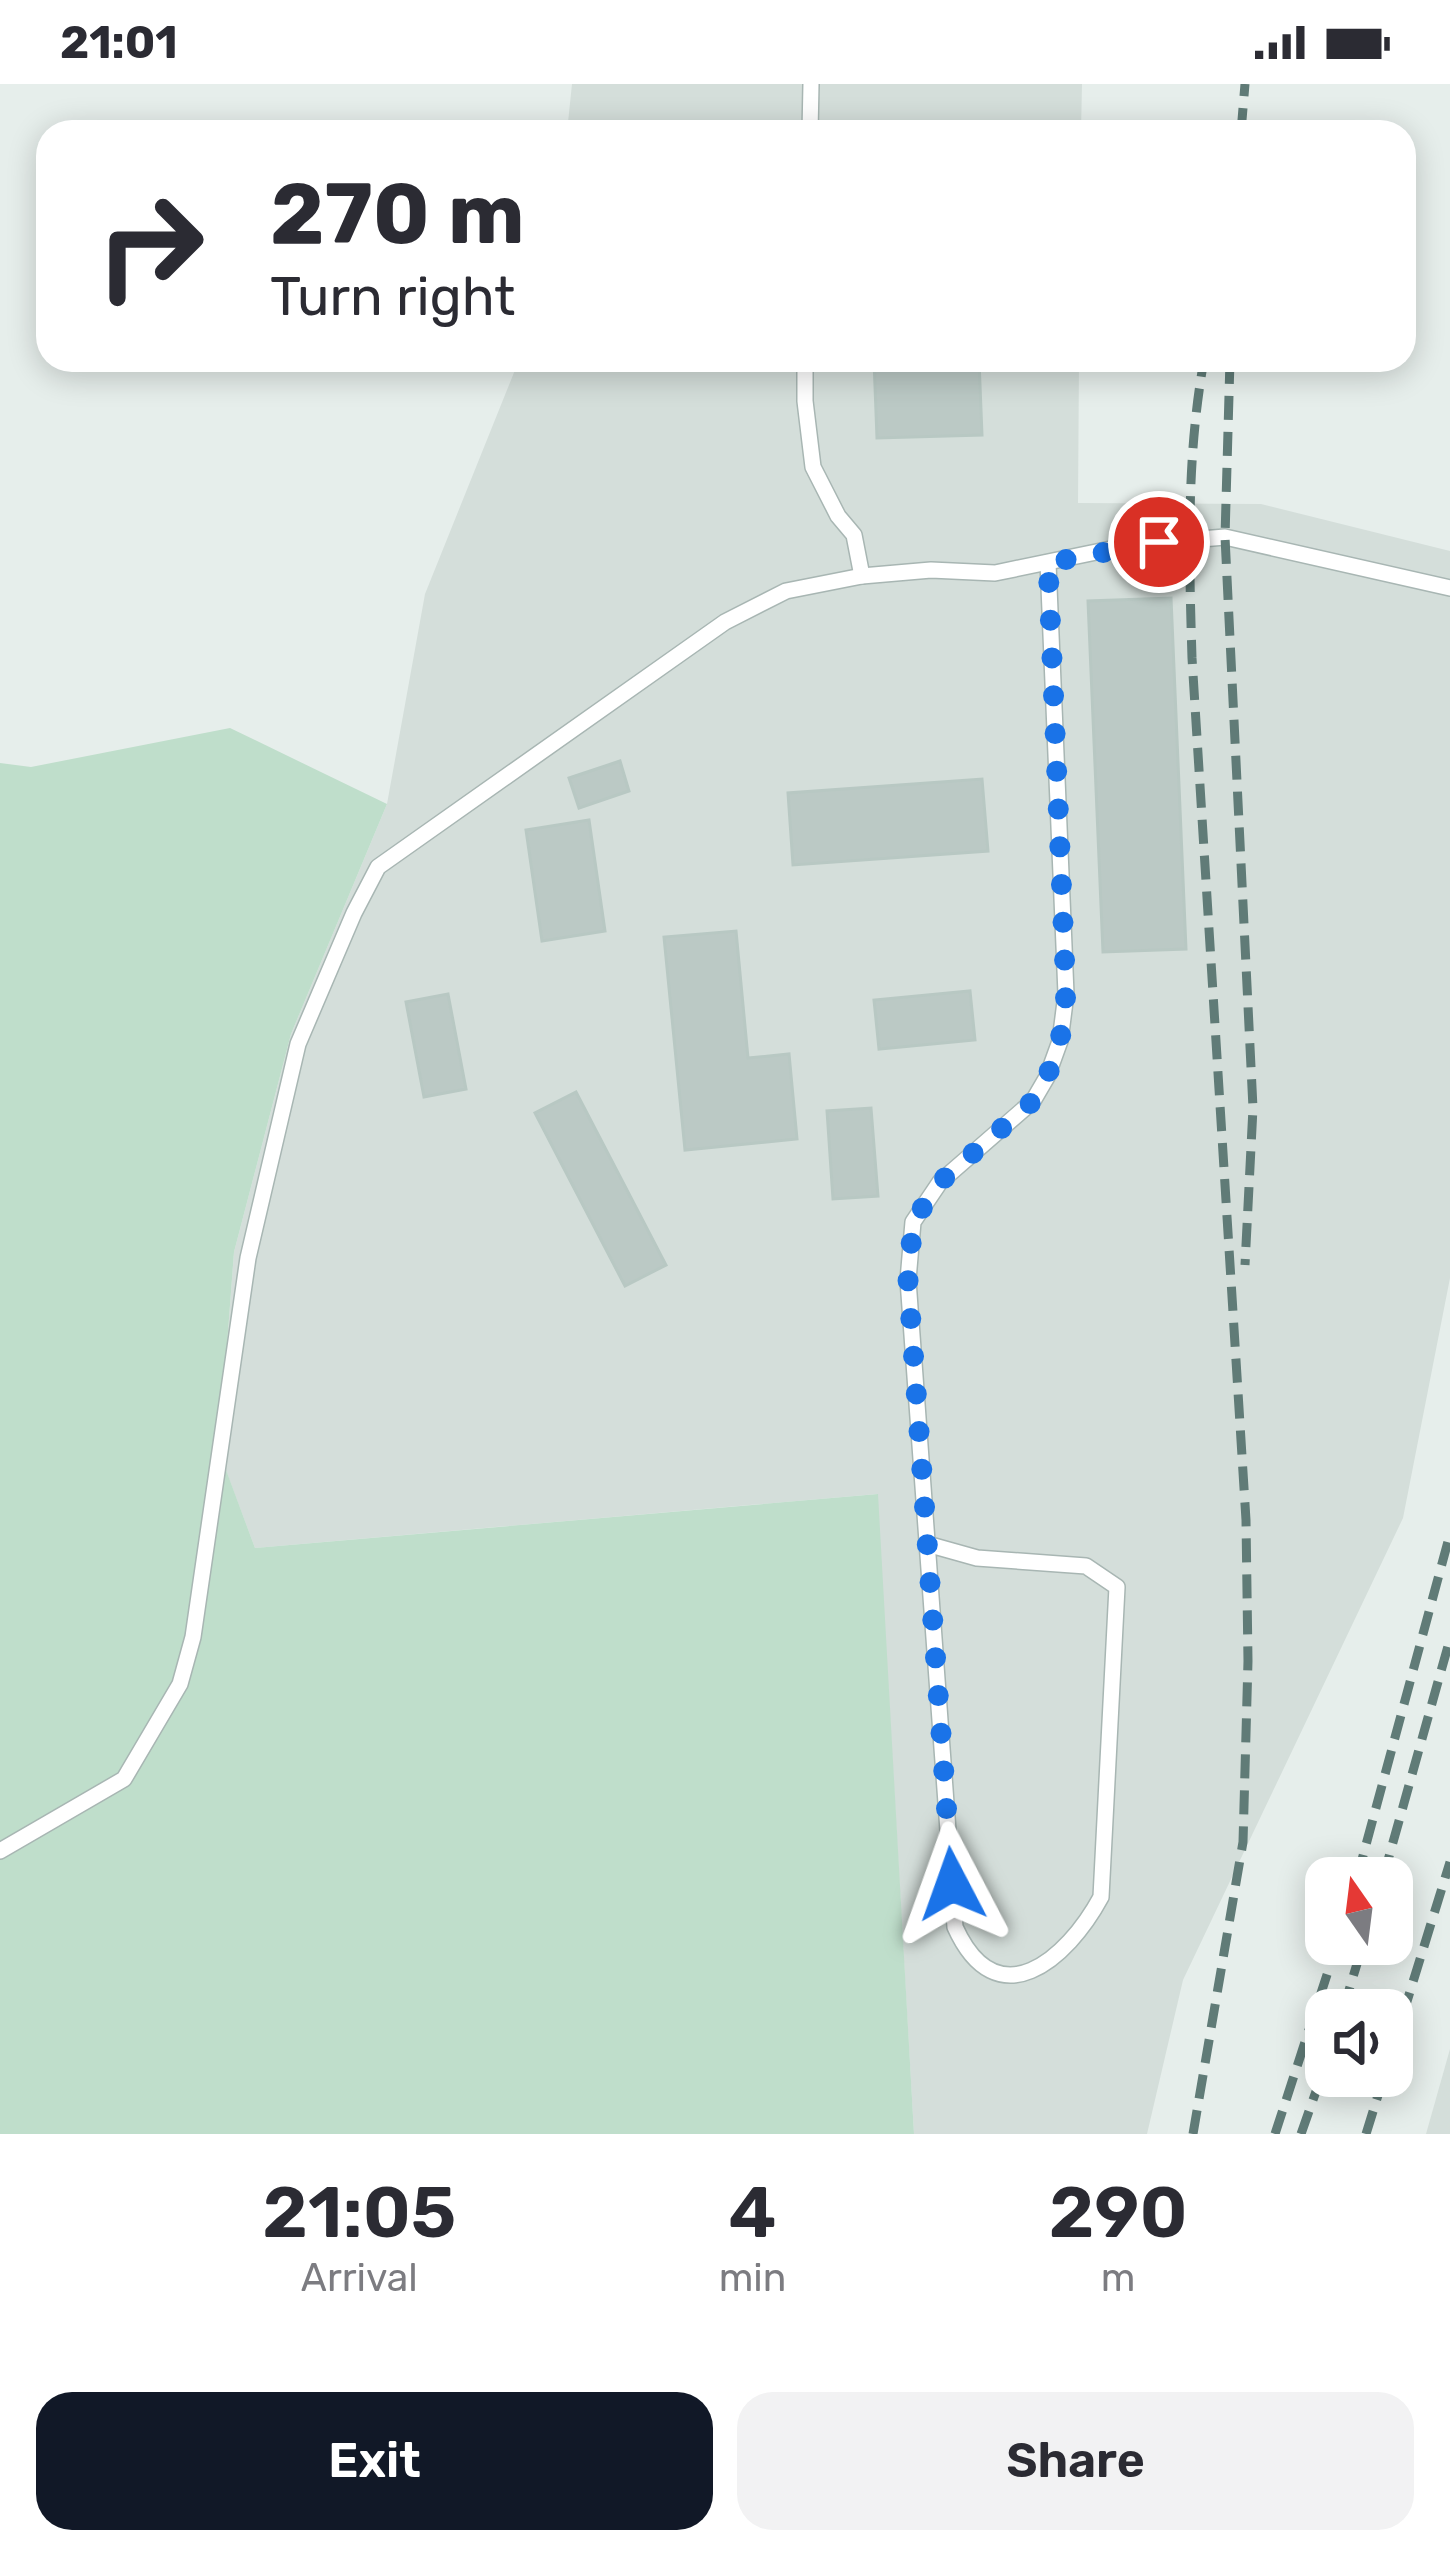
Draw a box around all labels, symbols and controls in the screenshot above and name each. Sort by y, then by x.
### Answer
text: 21:01 [60,16,178,69]
text: 270 m [270,164,525,264]
icon: right [72,168,228,324]
text: Turn right [270,265,515,329]
pin [1108,491,1210,593]
icon: arrive [1126,509,1192,575]
position arrow [889,1821,1015,1947]
north arrow [1305,1857,1413,1965]
map controls [1305,1857,1413,2097]
button: sound [1305,1989,1413,2097]
text: 21:05 [262,2170,456,2255]
text: 4 [729,2170,777,2255]
text: 290 [1049,2170,1188,2255]
text: Arrival [301,2255,418,2301]
text: min [719,2255,786,2301]
text: m [1101,2255,1136,2301]
button: Exit [36,2392,713,2530]
button: Share [737,2392,1414,2530]

